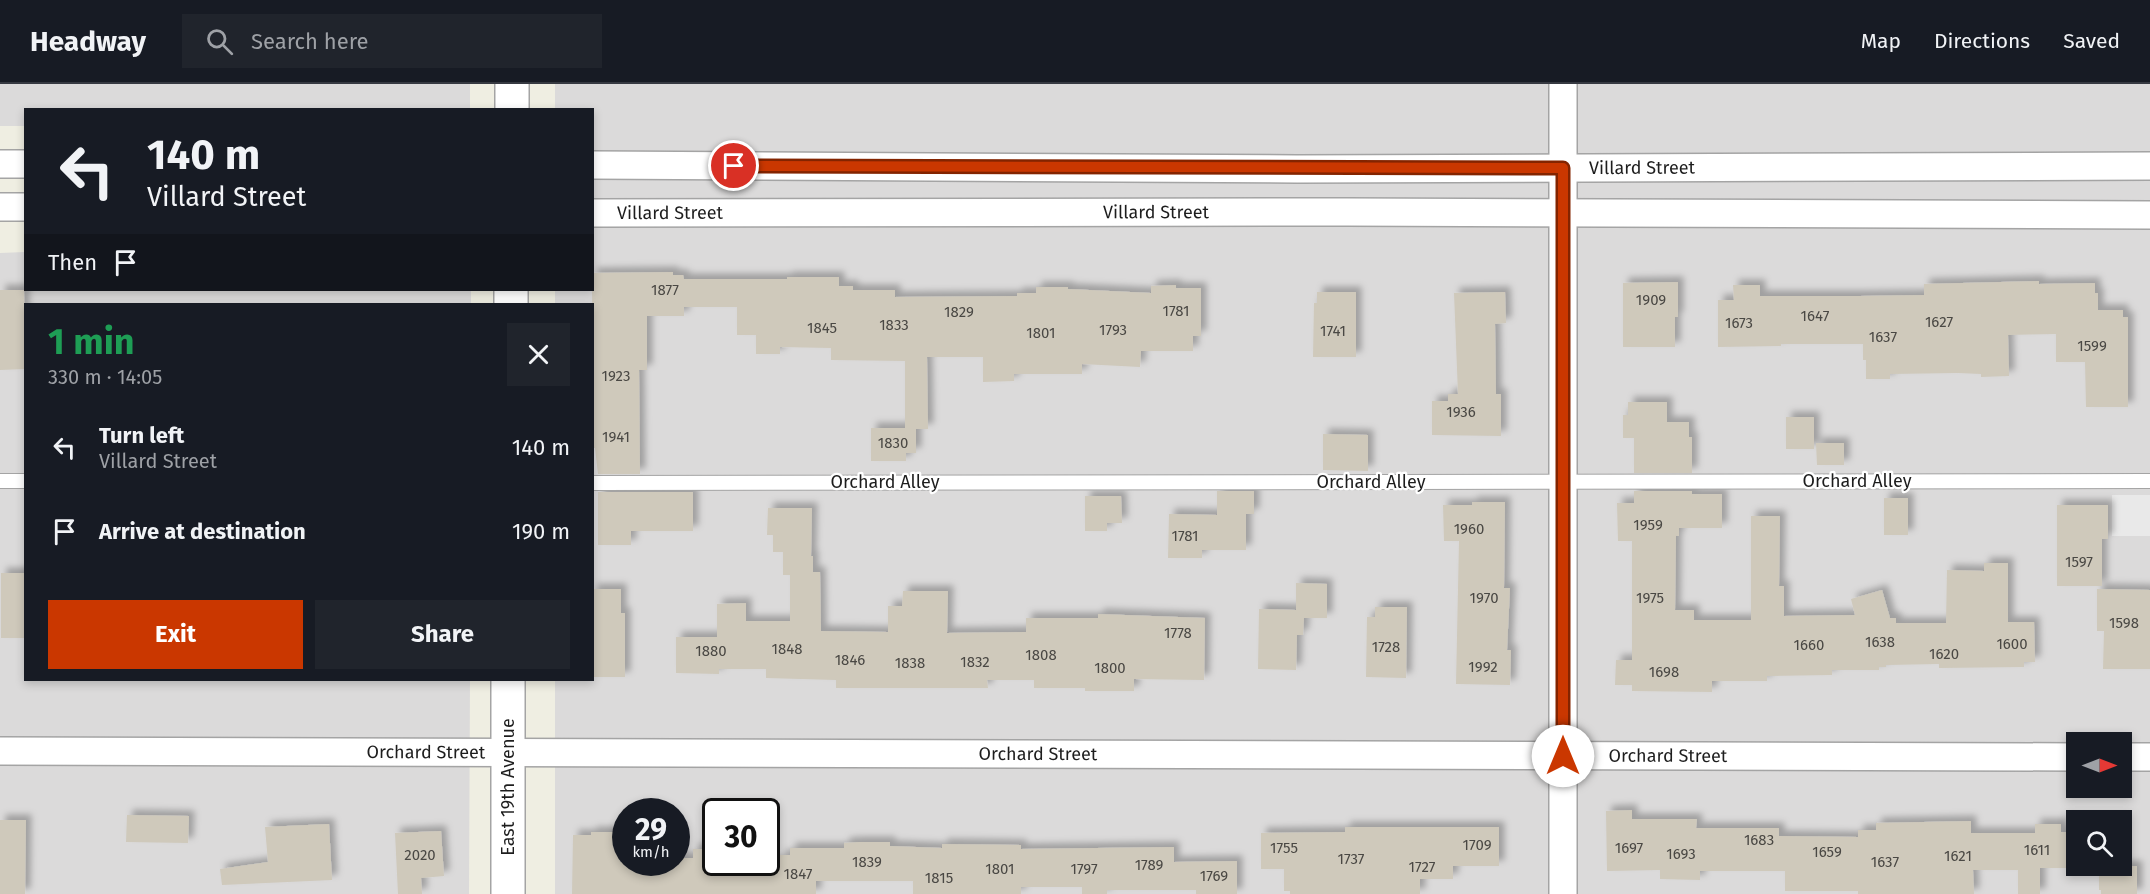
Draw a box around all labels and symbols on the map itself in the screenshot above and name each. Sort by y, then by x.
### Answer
pin [708,140,759,191]
street label: Villard Street [1589,157,1696,179]
street label: Villard Street [1103,201,1210,223]
street label: Villard Street [617,202,724,224]
house number: 1877 [651,281,679,299]
house number: 1909 [1636,291,1666,309]
house number: 1781 [1162,302,1190,320]
house number: 1829 [944,303,974,321]
house number: 1647 [1801,307,1830,325]
house number: 1627 [1925,313,1953,331]
house number: 1673 [1725,314,1753,332]
house number: 1833 [879,316,909,334]
house number: 1845 [807,319,837,337]
house number: 1793 [1099,321,1127,339]
house number: 1741 [1320,322,1346,340]
house number: 1801 [1026,324,1056,342]
house number: 1637 [1869,328,1898,346]
house number: 1599 [2077,337,2107,355]
house number: 1923 [602,367,630,385]
house number: 1936 [1446,403,1476,421]
house number: 1941 [602,428,630,446]
house number: 1830 [878,434,908,452]
street label: Orchard Alley [1802,470,1912,492]
street label: Orchard Alley [830,471,940,493]
street label: Orchard Alley [1316,471,1426,493]
house number: 1959 [1633,516,1663,534]
house number: 1960 [1454,520,1484,538]
house number: 1781 [1171,527,1199,545]
house number: 1597 [2065,553,2093,571]
house number: 1970 [1470,589,1499,607]
house number: 1975 [1636,589,1664,607]
house number: 1598 [2109,614,2139,632]
house number: 1778 [1164,624,1192,642]
house number: 1638 [1865,633,1895,651]
house number: 1600 [1996,635,2028,653]
house number: 1660 [1794,636,1824,654]
house number: 1728 [1372,638,1400,656]
house number: 1848 [771,640,803,658]
house number: 1880 [695,642,727,660]
house number: 1620 [1929,645,1959,663]
house number: 1808 [1025,646,1057,664]
house number: 1846 [835,651,865,669]
house number: 1832 [960,653,990,671]
house number: 1838 [895,654,925,672]
house number: 1992 [1468,658,1498,676]
house number: 1800 [1094,659,1126,677]
house number: 1698 [1649,663,1679,681]
street label: East 19th Avenue [497,718,519,856]
position arrow [1531,724,1595,788]
north arrow [2066,732,2132,798]
street label: Orchard Street [367,741,486,763]
street label: Orchard Street [979,743,1098,765]
street label: Orchard Street [1609,745,1728,767]
speed limit sign: 30 [702,798,780,876]
house number: 1683 [1744,831,1774,849]
house number: 1709 [1462,836,1492,854]
house number: 1755 [1270,839,1298,857]
house number: 1697 [1615,839,1644,857]
house number: 1611 [2024,841,2050,859]
house number: 1659 [1812,843,1842,861]
house number: 1693 [1666,845,1696,863]
house number: 2020 [404,846,436,864]
house number: 1621 [1944,847,1972,865]
house number: 1737 [1337,850,1365,868]
house number: 1839 [852,853,882,871]
house number: 1637 [1871,853,1900,871]
house number: 1789 [1135,856,1163,874]
house number: 1727 [1409,858,1436,876]
house number: 1801 [985,860,1015,878]
house number: 1797 [1070,860,1098,878]
house number: 1847 [783,865,813,883]
house number: 1769 [1200,867,1228,885]
house number: 1815 [925,869,953,887]

